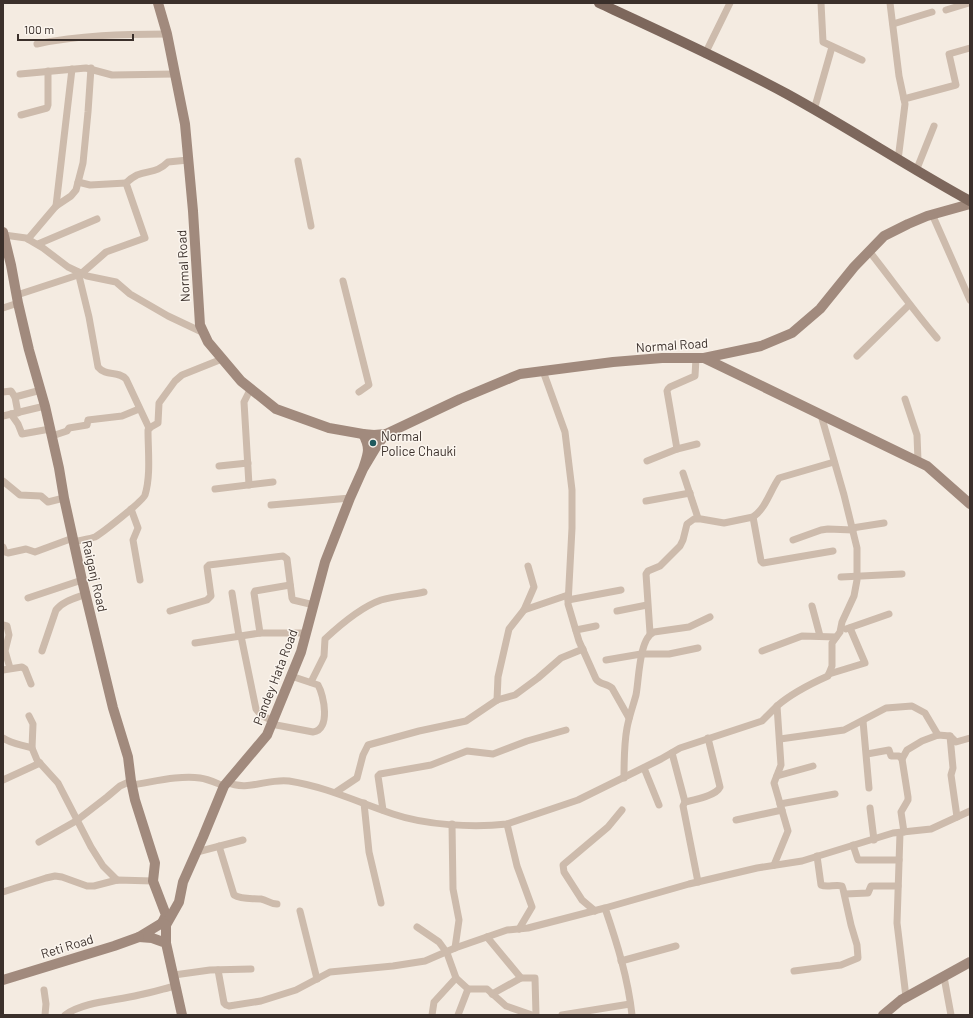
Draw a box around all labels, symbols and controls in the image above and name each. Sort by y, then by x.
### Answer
scale bar [18,16,133,42]
text: 100 m [24,22,54,36]
street label: Normal Road [173,229,193,303]
street label: Normal Road [635,334,709,356]
place label: Normal Police Chauki [381,428,456,459]
marker: Normal Police Chauki [368,438,378,448]
street label: Raiganj Road [79,539,111,613]
street label: Pandey Hata Road [249,627,301,727]
street label: Reti Road [39,930,95,962]

